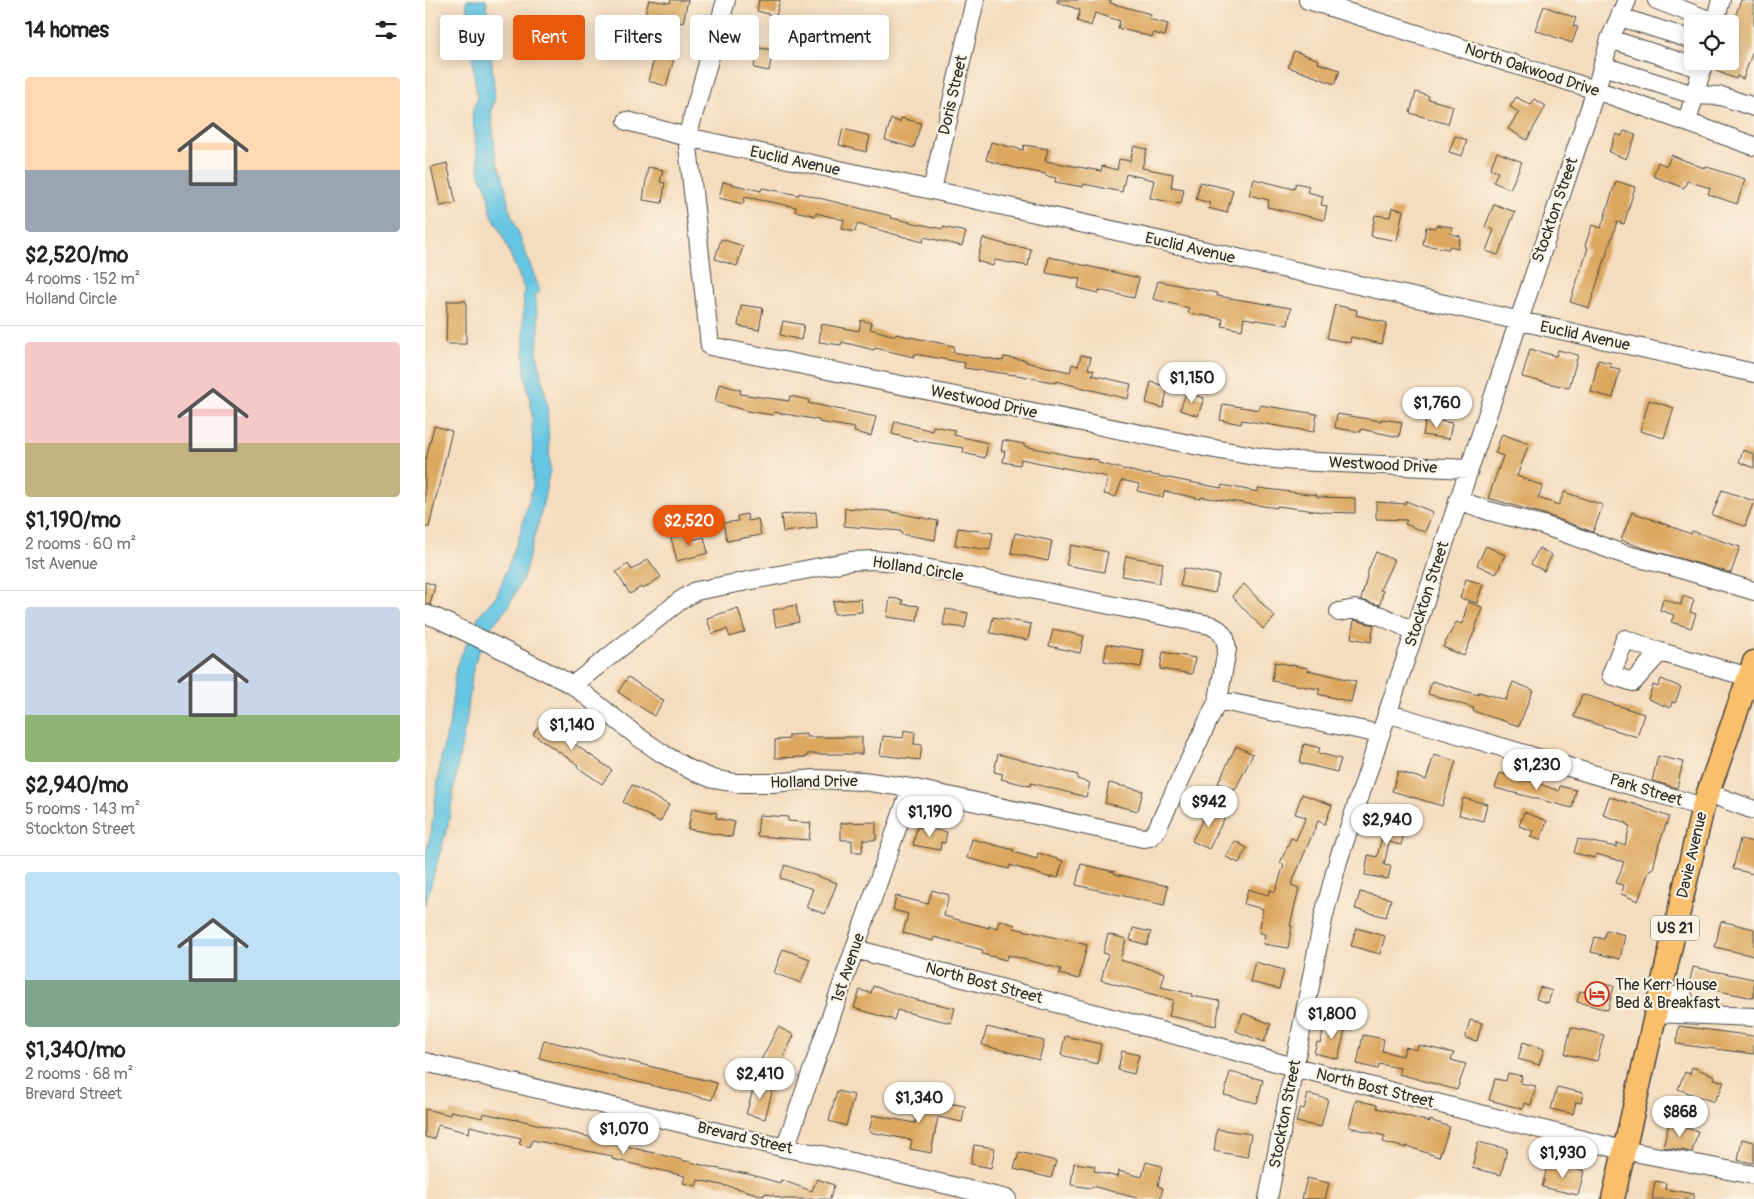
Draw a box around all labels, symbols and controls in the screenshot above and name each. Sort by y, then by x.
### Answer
chip: Buy [440,15,503,60]
chip: Rent [513,15,585,60]
chip: Filters [595,15,680,60]
chip: New [690,15,759,60]
chip: Apartment [769,15,889,60]
map controls [1684,15,1739,70]
button: locate [1684,15,1739,70]
icon: filters [372,16,400,44]
text: 14 homes [25,17,109,44]
street label: North Oakwood Drive [1462,39,1602,101]
street label: Doris Street [934,53,972,137]
icon: home [168,109,258,199]
street label: Euclid Avenue [748,142,842,180]
street label: Stockton Street [1528,154,1583,265]
street label: Euclid Avenue [1143,228,1237,268]
text: $2,520/mo [25,242,128,269]
text: 4 rooms · 152 m² [25,269,140,289]
text: Holland Circle [25,289,117,309]
street label: Euclid Avenue [1538,317,1632,355]
pin: $1,150 [1151,362,1233,404]
text: $1,150 [1170,368,1214,388]
icon: home [168,375,258,465]
street label: Westwood Drive [929,381,1039,423]
pin: $1,760 [1396,386,1478,429]
text: $1,760 [1413,393,1461,413]
street label: Westwood Drive [1328,452,1438,478]
pin: $2,520 [648,504,730,547]
text: $1,190/mo [25,507,121,534]
text: $2,520 [664,511,714,531]
text: 2 rooms · 60 m² [25,534,136,554]
street label: Stockton Street [1400,538,1454,649]
street label: Holland Circle [871,552,965,586]
text: 1st Avenue [25,554,98,574]
icon: home [168,640,258,730]
pin: $1,140 [531,708,613,751]
text: $1,140 [549,715,595,735]
pin: $1,230 [1496,748,1578,791]
text: $1,230 [1513,755,1561,775]
street label: Park Street [1607,769,1685,811]
street label: Holland Drive [770,771,858,793]
text: $2,940/mo [25,772,128,799]
pin: $942 [1179,786,1239,828]
text: $942 [1191,792,1227,812]
pin: $1,190 [889,796,971,838]
text: 5 rooms · 143 m² [25,799,140,819]
text: $1,190 [908,802,952,822]
pin: $2,940 [1346,804,1428,846]
text: $2,940 [1362,810,1412,830]
street label: Davie Avenue [1672,810,1712,900]
text: Stockton Street [25,819,135,839]
icon: home [168,905,258,995]
road number: US 21 [1651,916,1699,940]
street label: 1st Avenue [827,930,869,1006]
street label: North Bost Street [923,958,1045,1008]
place label: The Kerr House Bed & Breakfast [1615,975,1721,1013]
hotel icon: The Kerr House Bed & Breakfast [1584,981,1610,1007]
pin: $1,800 [1291,998,1373,1040]
text: $1,800 [1308,1004,1356,1024]
text: $1,340/mo [25,1037,126,1064]
pin: $2,410 [719,1058,801,1100]
street label: Stockton Street [1265,1058,1305,1170]
text: 2 rooms · 68 m² [25,1064,133,1084]
text: $2,410 [736,1064,784,1084]
street label: North Bost Street [1314,1064,1436,1112]
pin: $1,340 [878,1082,960,1124]
text: Brevard Street [25,1084,122,1104]
text: $1,340 [895,1088,943,1108]
pin: $868 [1650,1096,1710,1138]
text: $868 [1663,1102,1697,1122]
pin: $1,070 [583,1112,665,1155]
street label: Brevard Street [695,1117,795,1159]
text: $1,070 [599,1119,649,1139]
pin: $1,930 [1522,1136,1604,1179]
text: $1,930 [1539,1143,1587,1163]

